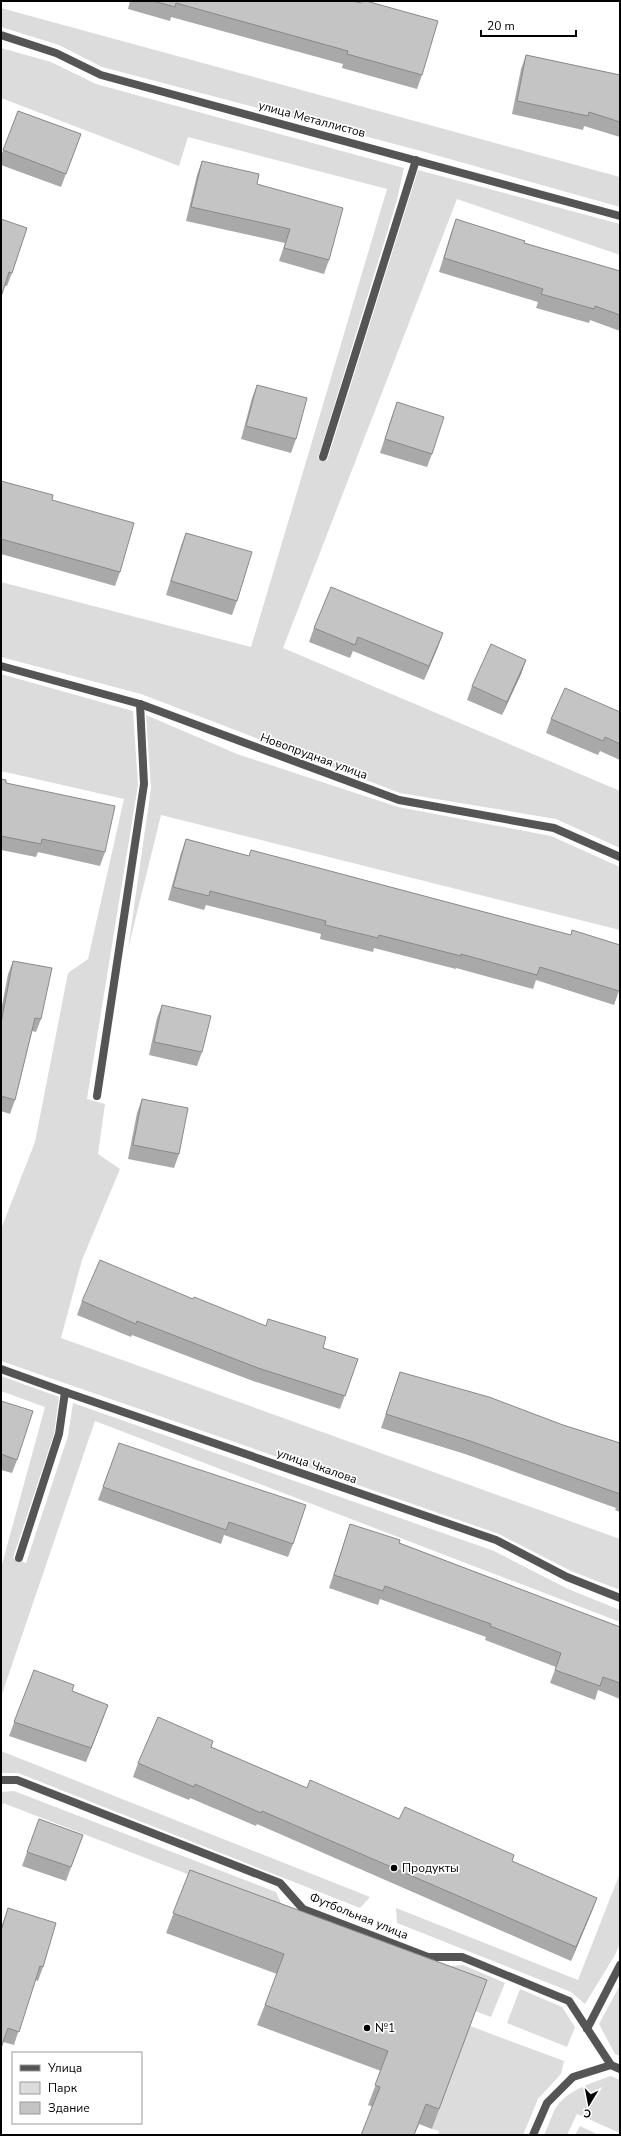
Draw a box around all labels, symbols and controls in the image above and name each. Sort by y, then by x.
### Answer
scale bar [481,12,576,38]
text: 20 m [487,18,515,34]
street label: улица Металлистов [257,97,368,141]
street label: Новопрудная улица [258,729,370,783]
street label: улица Чкалова [275,1445,359,1487]
place label: Продукты [402,1860,459,1876]
marker: Продукты [389,1863,399,1873]
street label: Футбольная улица [307,1889,411,1943]
place label: №1 [375,2020,395,2036]
marker: №1 [362,2023,372,2033]
legend [12,2052,142,2124]
text: Улица [47,2060,82,2076]
text: Парк [48,2080,78,2096]
north arrow [569,2084,609,2124]
text: Здание [48,2100,90,2116]
text: С [582,2105,592,2121]

